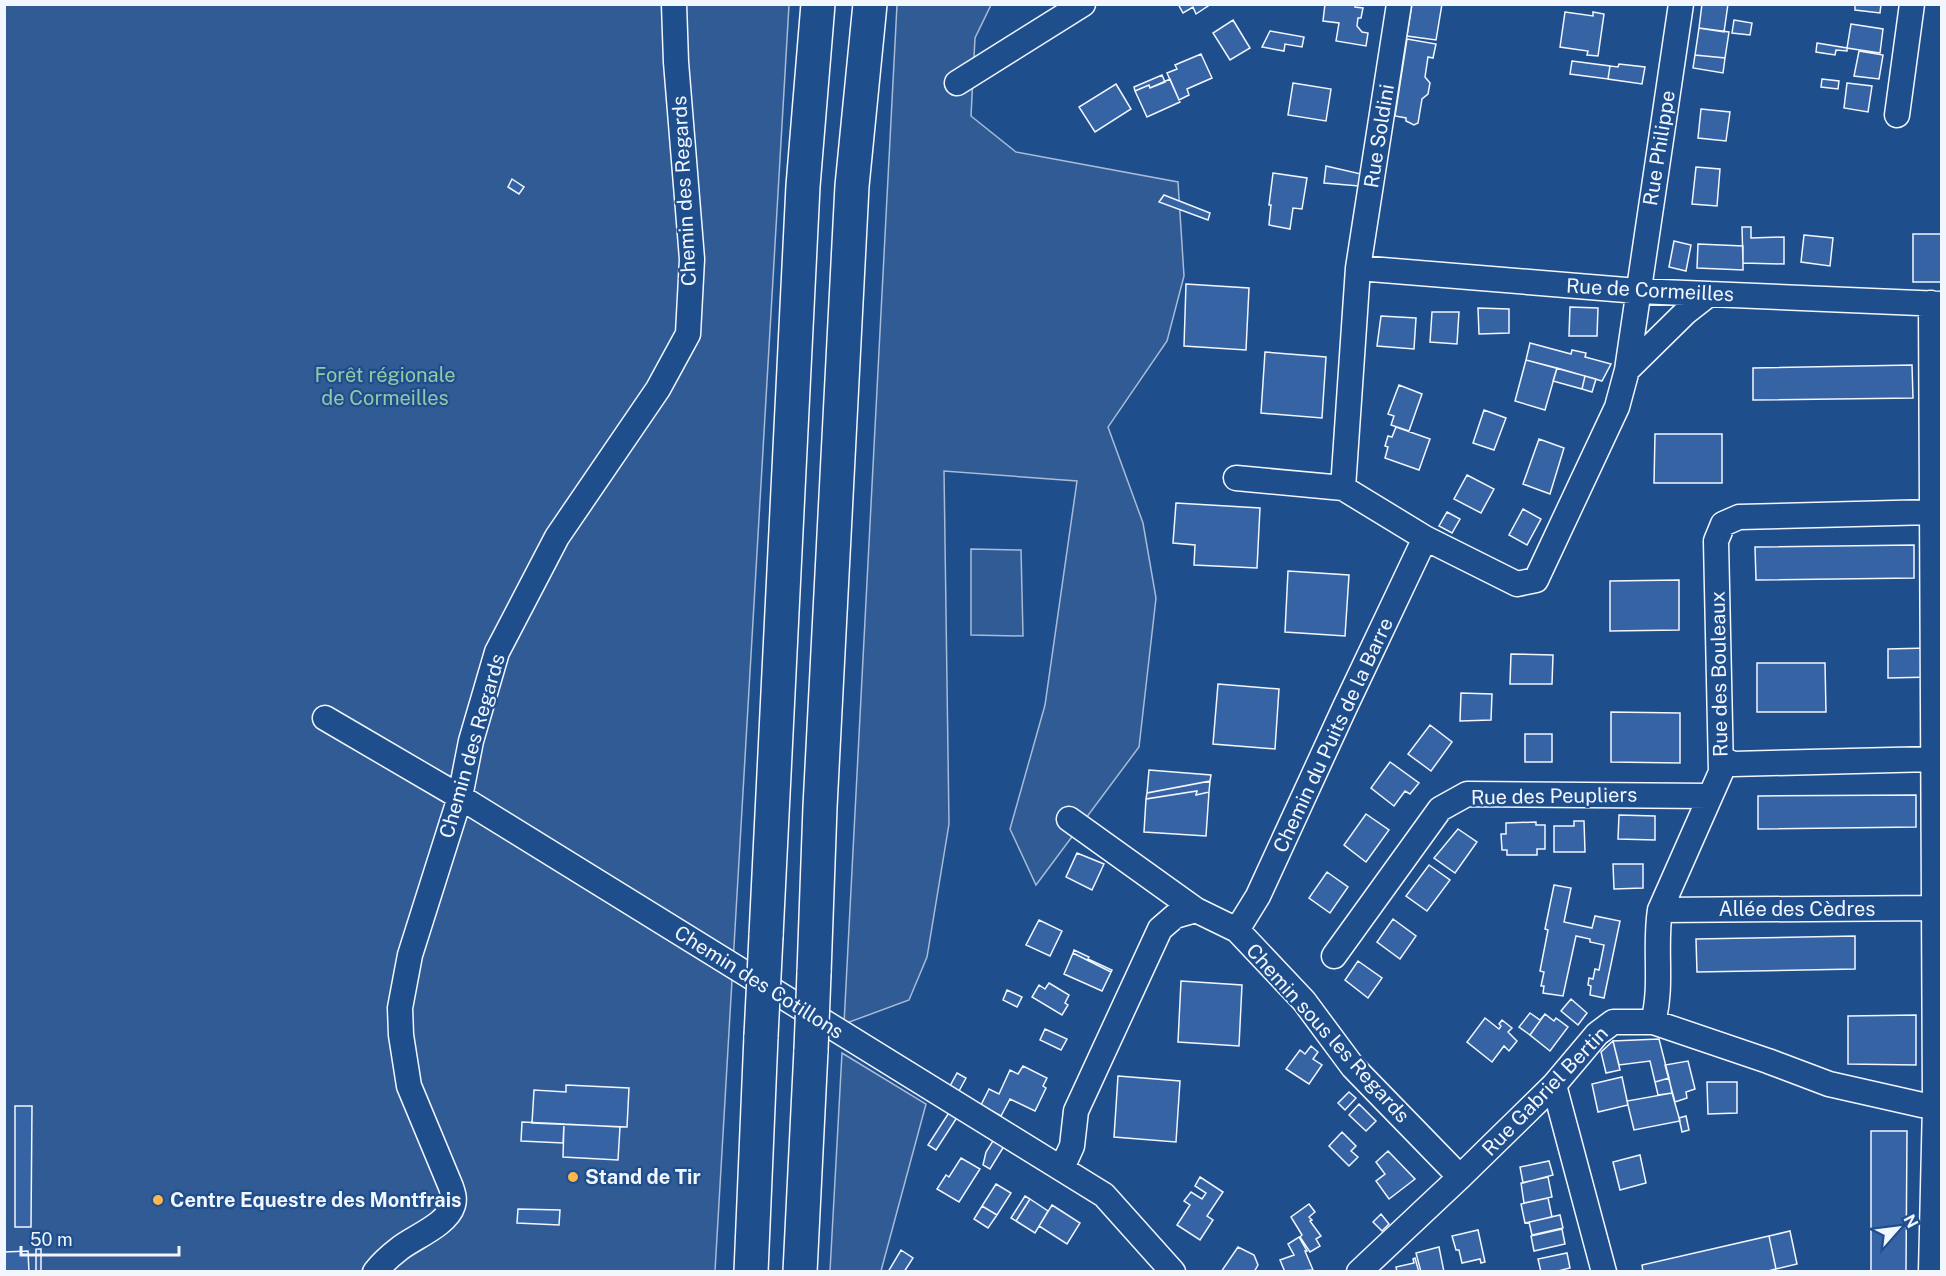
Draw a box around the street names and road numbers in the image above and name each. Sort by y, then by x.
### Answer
street label: Rue Soldini [1359,82,1399,190]
street label: Rue Philippe [1638,89,1680,207]
street label: Chemin des Regards [667,95,701,287]
street label: Rue de Cormeilles [1565,274,1735,306]
street label: Rue des Bouleaux [1706,591,1732,757]
street label: Chemin du Puits de la Barre [1268,614,1398,856]
street label: Chemin des Regards [434,651,510,841]
street label: Rue des Peupliers [1471,783,1637,809]
street label: Allée des Cèdres [1719,897,1875,921]
street label: Chemin des Cotillons [670,920,848,1044]
street label: Chemin sous les Regards [1241,939,1415,1127]
street label: Rue Gabriel Bertin [1477,1021,1613,1161]

